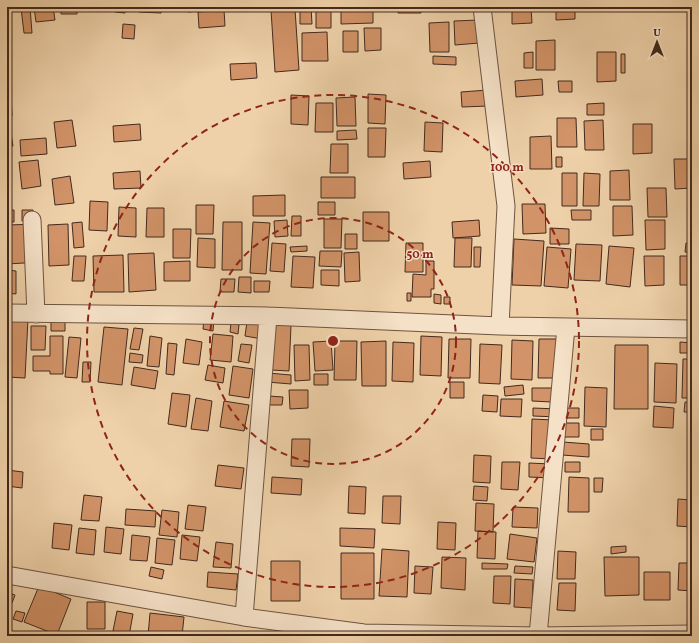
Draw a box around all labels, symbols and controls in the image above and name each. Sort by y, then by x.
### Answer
north arrow [637,22,677,62]
text: U [653,26,661,41]
text: 100 m [490,160,524,176]
text: 50 m [406,247,434,263]
centre of rings [326,334,340,348]

